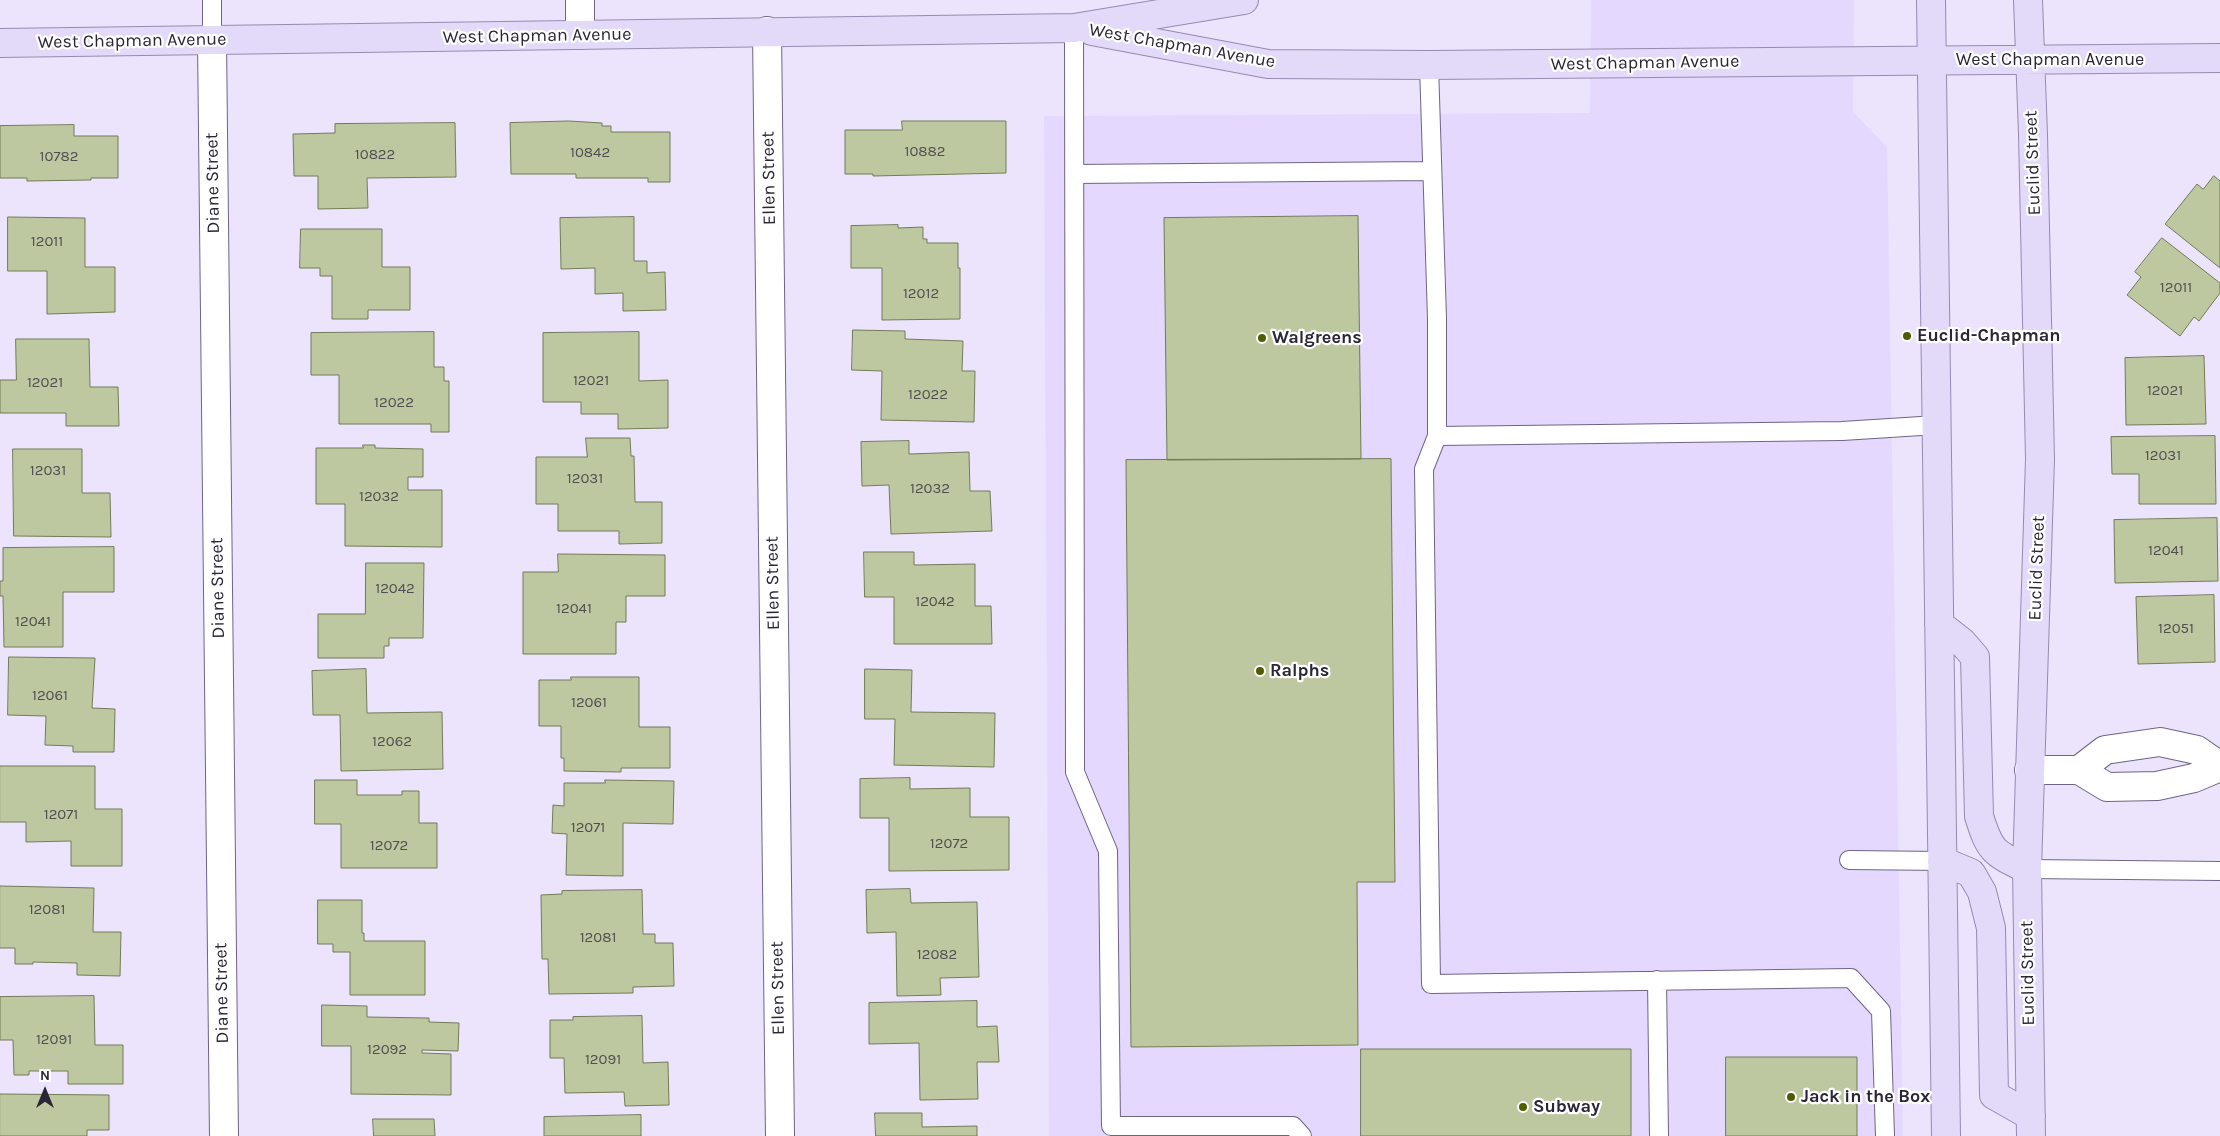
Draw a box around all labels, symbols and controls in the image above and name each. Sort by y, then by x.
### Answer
street label: West Chapman Avenue [1087,19,1277,73]
street label: West Chapman Avenue [442,24,632,48]
street label: West Chapman Avenue [37,29,227,53]
street label: West Chapman Avenue [1956,49,2144,71]
street label: West Chapman Avenue [1550,51,1740,75]
street label: Euclid Street [2020,110,2046,216]
street label: Ellen Street [757,131,781,225]
street label: Diane Street [201,132,225,234]
house number: 10882 [905,143,945,161]
house number: 10842 [570,144,610,162]
house number: 10822 [355,146,395,164]
house number: 10782 [40,148,78,166]
house number: 12011 [31,233,63,251]
house number: 12011 [2160,279,2192,297]
house number: 12012 [903,285,939,303]
place label: Euclid-Chapman [1917,325,2060,347]
place label: Walgreens [1272,327,1362,349]
marker: Euclid-Chapman [1901,330,1913,342]
marker: Walgreens [1256,332,1268,344]
house number: 12021 [573,372,609,390]
house number: 12021 [27,374,63,392]
house number: 12021 [2147,382,2183,400]
house number: 12022 [908,386,948,404]
house number: 12022 [374,394,414,412]
house number: 12031 [2145,447,2181,465]
house number: 12031 [30,462,66,480]
house number: 12031 [567,470,603,488]
house number: 12032 [910,480,950,498]
house number: 12032 [359,488,399,506]
street label: Euclid Street [2024,515,2050,621]
street label: Ellen Street [761,536,785,630]
street label: Diane Street [206,537,230,639]
house number: 12041 [2148,542,2184,560]
house number: 12042 [375,580,415,598]
house number: 12042 [915,593,955,611]
house number: 12041 [556,600,592,618]
house number: 12041 [15,613,51,631]
house number: 12051 [2158,620,2194,638]
place label: Ralphs [1270,660,1329,682]
marker: Ralphs [1254,665,1266,677]
house number: 12061 [32,687,68,705]
house number: 12061 [571,694,607,712]
house number: 12062 [372,733,412,751]
house number: 12071 [44,806,78,824]
house number: 12071 [571,819,605,837]
house number: 12072 [930,835,968,853]
house number: 12072 [370,837,408,855]
house number: 12081 [29,901,65,919]
street label: Euclid Street [2016,920,2040,1026]
house number: 12081 [580,929,616,947]
street label: Ellen Street [766,941,790,1035]
street label: Diane Street [210,942,234,1044]
house number: 12082 [917,946,957,964]
house number: 12091 [36,1031,72,1049]
house number: 12092 [367,1041,407,1059]
house number: 12091 [585,1051,621,1069]
north arrow [20,1066,70,1116]
text: N [40,1067,50,1084]
place label: Jack in the Box [1801,1086,1930,1108]
marker: Jack in the Box [1785,1091,1797,1103]
place label: Subway [1533,1096,1600,1118]
marker: Subway [1517,1101,1529,1113]

